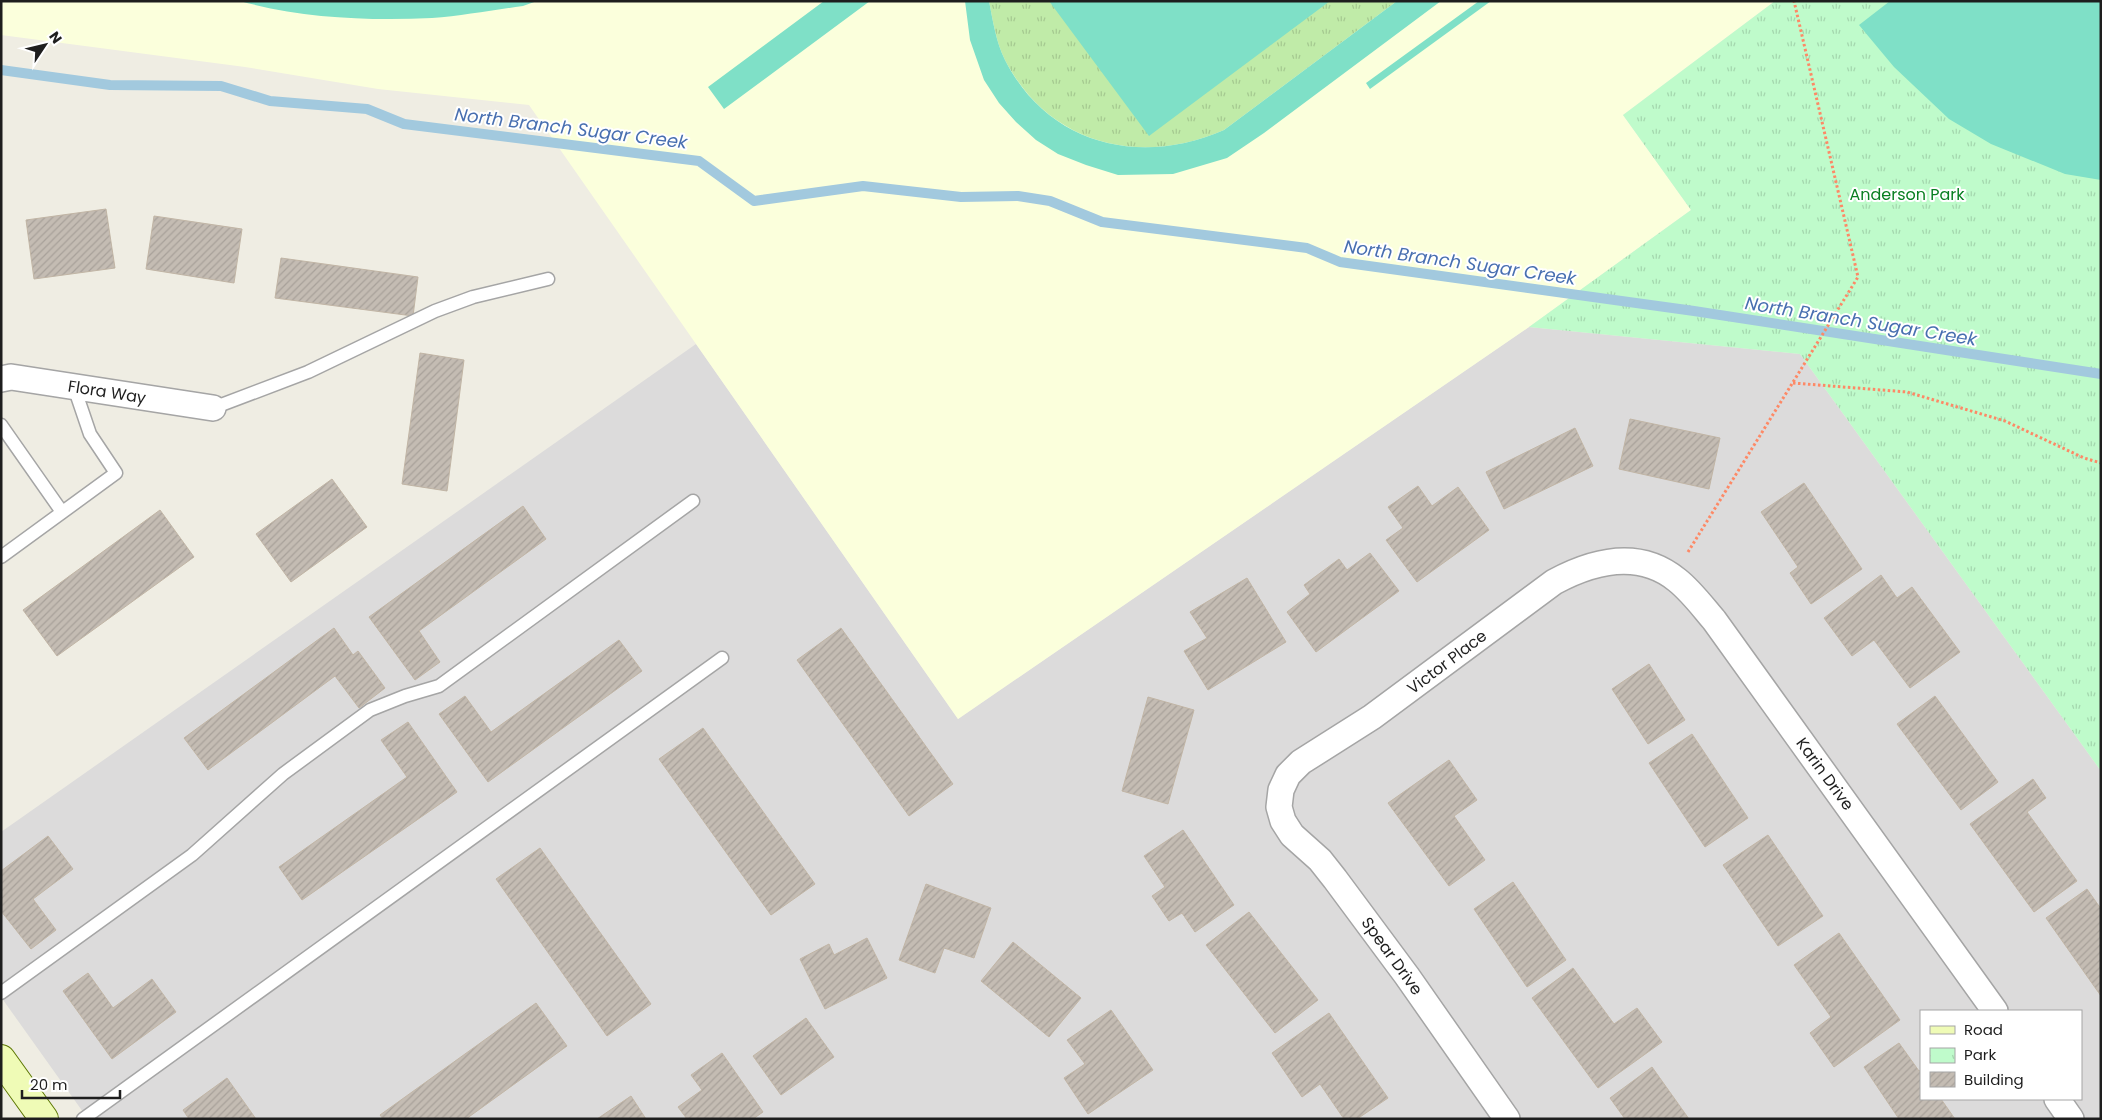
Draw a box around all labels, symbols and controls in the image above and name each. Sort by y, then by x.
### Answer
north arrow [20,20,70,70]
text: N [44,27,67,48]
water label: North Branch Sugar Creek [453,101,689,155]
park label: Anderson Park [1849,183,1965,206]
water label: North Branch Sugar Creek [1342,233,1578,291]
water label: North Branch Sugar Creek [1743,290,1979,352]
street label: Flora Way [66,374,148,410]
street label: Victor Place [1402,624,1492,700]
street label: Karin Drive [1791,733,1859,815]
street label: Spear Drive [1356,912,1428,1000]
legend [1920,1010,2082,1100]
text: Road [1964,1019,2003,1040]
text: Park [1964,1044,1996,1065]
scale bar [22,1068,120,1100]
text: Building [1964,1069,2024,1090]
text: 20 m [30,1074,68,1095]

